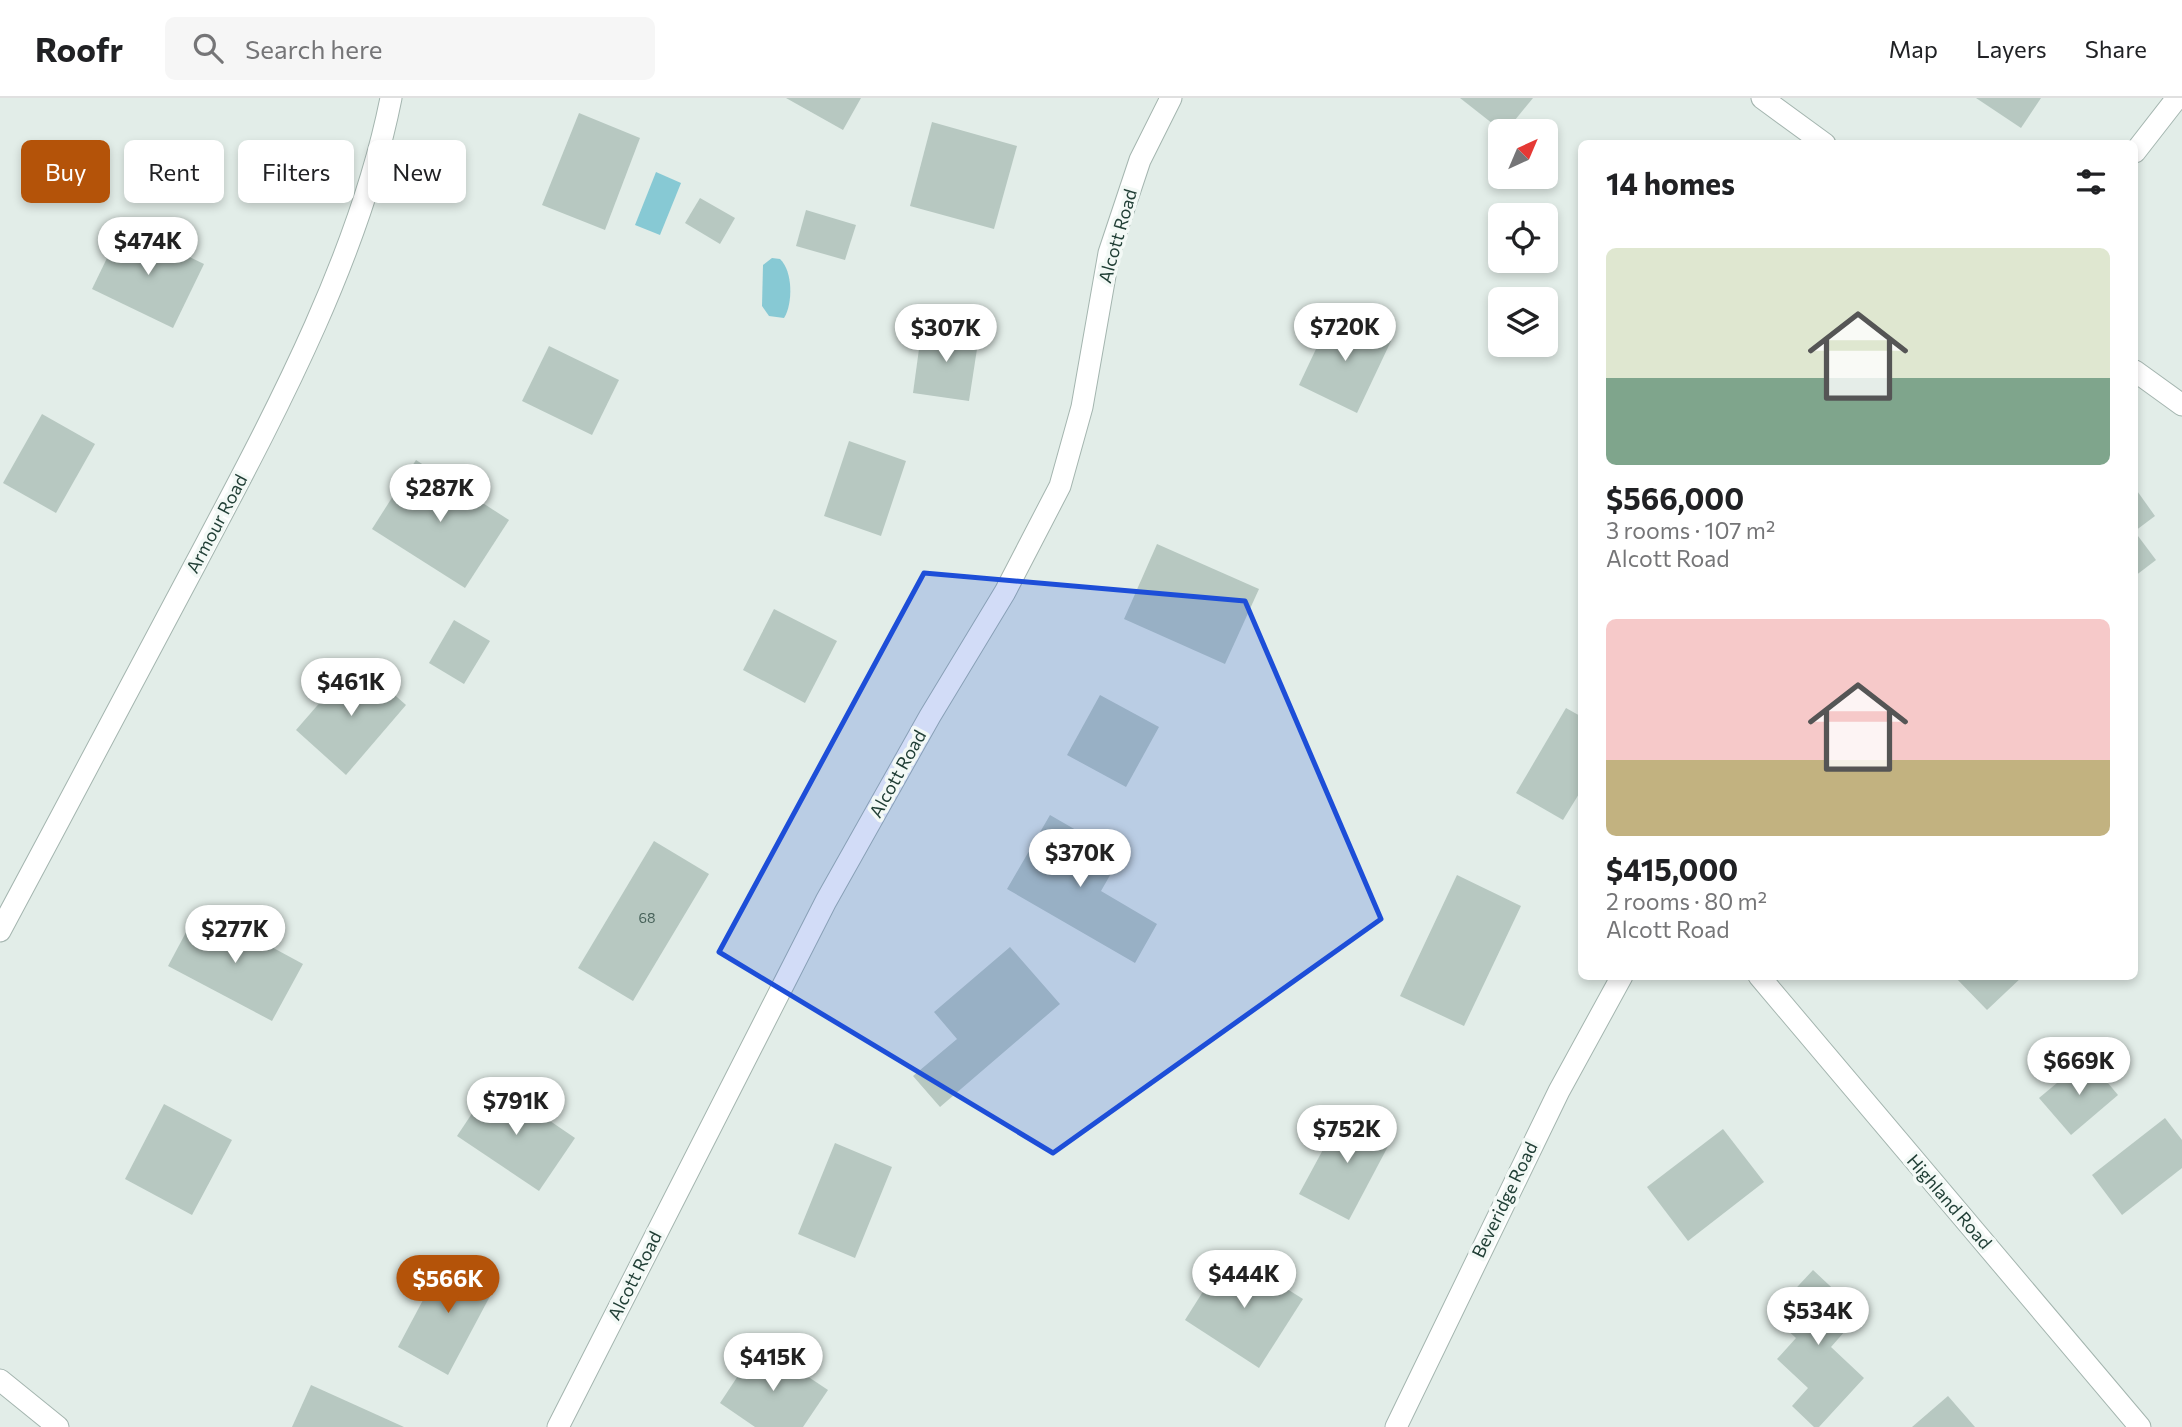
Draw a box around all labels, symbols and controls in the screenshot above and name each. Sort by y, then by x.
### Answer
search box [165,17,655,80]
text: Roofr [35,28,123,69]
icon: search [189,29,227,67]
text: Search here [245,33,383,64]
text: Map [1889,34,1938,63]
text: Layers [1976,34,2047,63]
text: Share [2085,34,2147,63]
north arrow [1488,119,1558,189]
map controls [1488,119,1558,357]
chip: Buy [21,140,110,203]
chip: Rent [124,140,224,203]
chip: Filters [238,140,354,203]
chip: New [368,140,466,203]
icon: filters [2072,163,2110,201]
text: 14 homes [1606,164,1735,201]
street label: Alcott Road [1093,186,1141,285]
button: locate [1488,203,1558,273]
pin: $474K [99,218,197,277]
text: $474K [114,226,182,254]
button: layers [1488,287,1558,357]
icon: home [1795,293,1921,419]
pin: $720K [1296,303,1394,363]
pin: $307K [897,304,995,364]
text: $720K [1310,312,1380,340]
text: $307K [911,313,981,341]
pin: $287K [391,464,489,524]
street label: Armour Road [181,470,251,577]
text: $287K [406,473,474,501]
text: $566,000 [1606,479,1744,516]
text: 3 rooms · 107 m² [1606,516,1775,544]
text: Alcott Road [1606,544,1730,572]
pin: $461K [302,658,400,718]
icon: home [1795,664,1921,790]
text: $461K [317,667,385,695]
street label: Alcott Road [864,726,930,821]
pin: $370K [1031,830,1129,889]
text: $370K [1045,838,1115,866]
text: $415,000 [1606,850,1738,887]
text: 2 rooms · 80 m² [1606,887,1767,915]
pin: $277K [186,906,284,965]
house number: 68 [639,909,656,926]
text: $277K [201,914,269,942]
text: Alcott Road [1606,915,1730,943]
pin: $669K [2030,1038,2128,1097]
text: $669K [2043,1046,2115,1074]
pin: $791K [467,1077,565,1137]
text: $791K [483,1086,549,1114]
pin: $752K [1298,1105,1396,1165]
text: $752K [1313,1114,1381,1142]
street label: Beveridge Road [1467,1138,1542,1261]
street label: Highland Road [1903,1149,1997,1253]
street label: Alcott Road [602,1227,666,1324]
pin: $444K [1195,1250,1293,1310]
pin: $566K [399,1256,497,1315]
text: $444K [1208,1259,1280,1287]
text: $566K [412,1264,484,1292]
pin: $534K [1769,1288,1867,1347]
text: $534K [1783,1296,1853,1324]
pin: $415K [724,1334,822,1393]
text: $415K [740,1342,806,1370]

